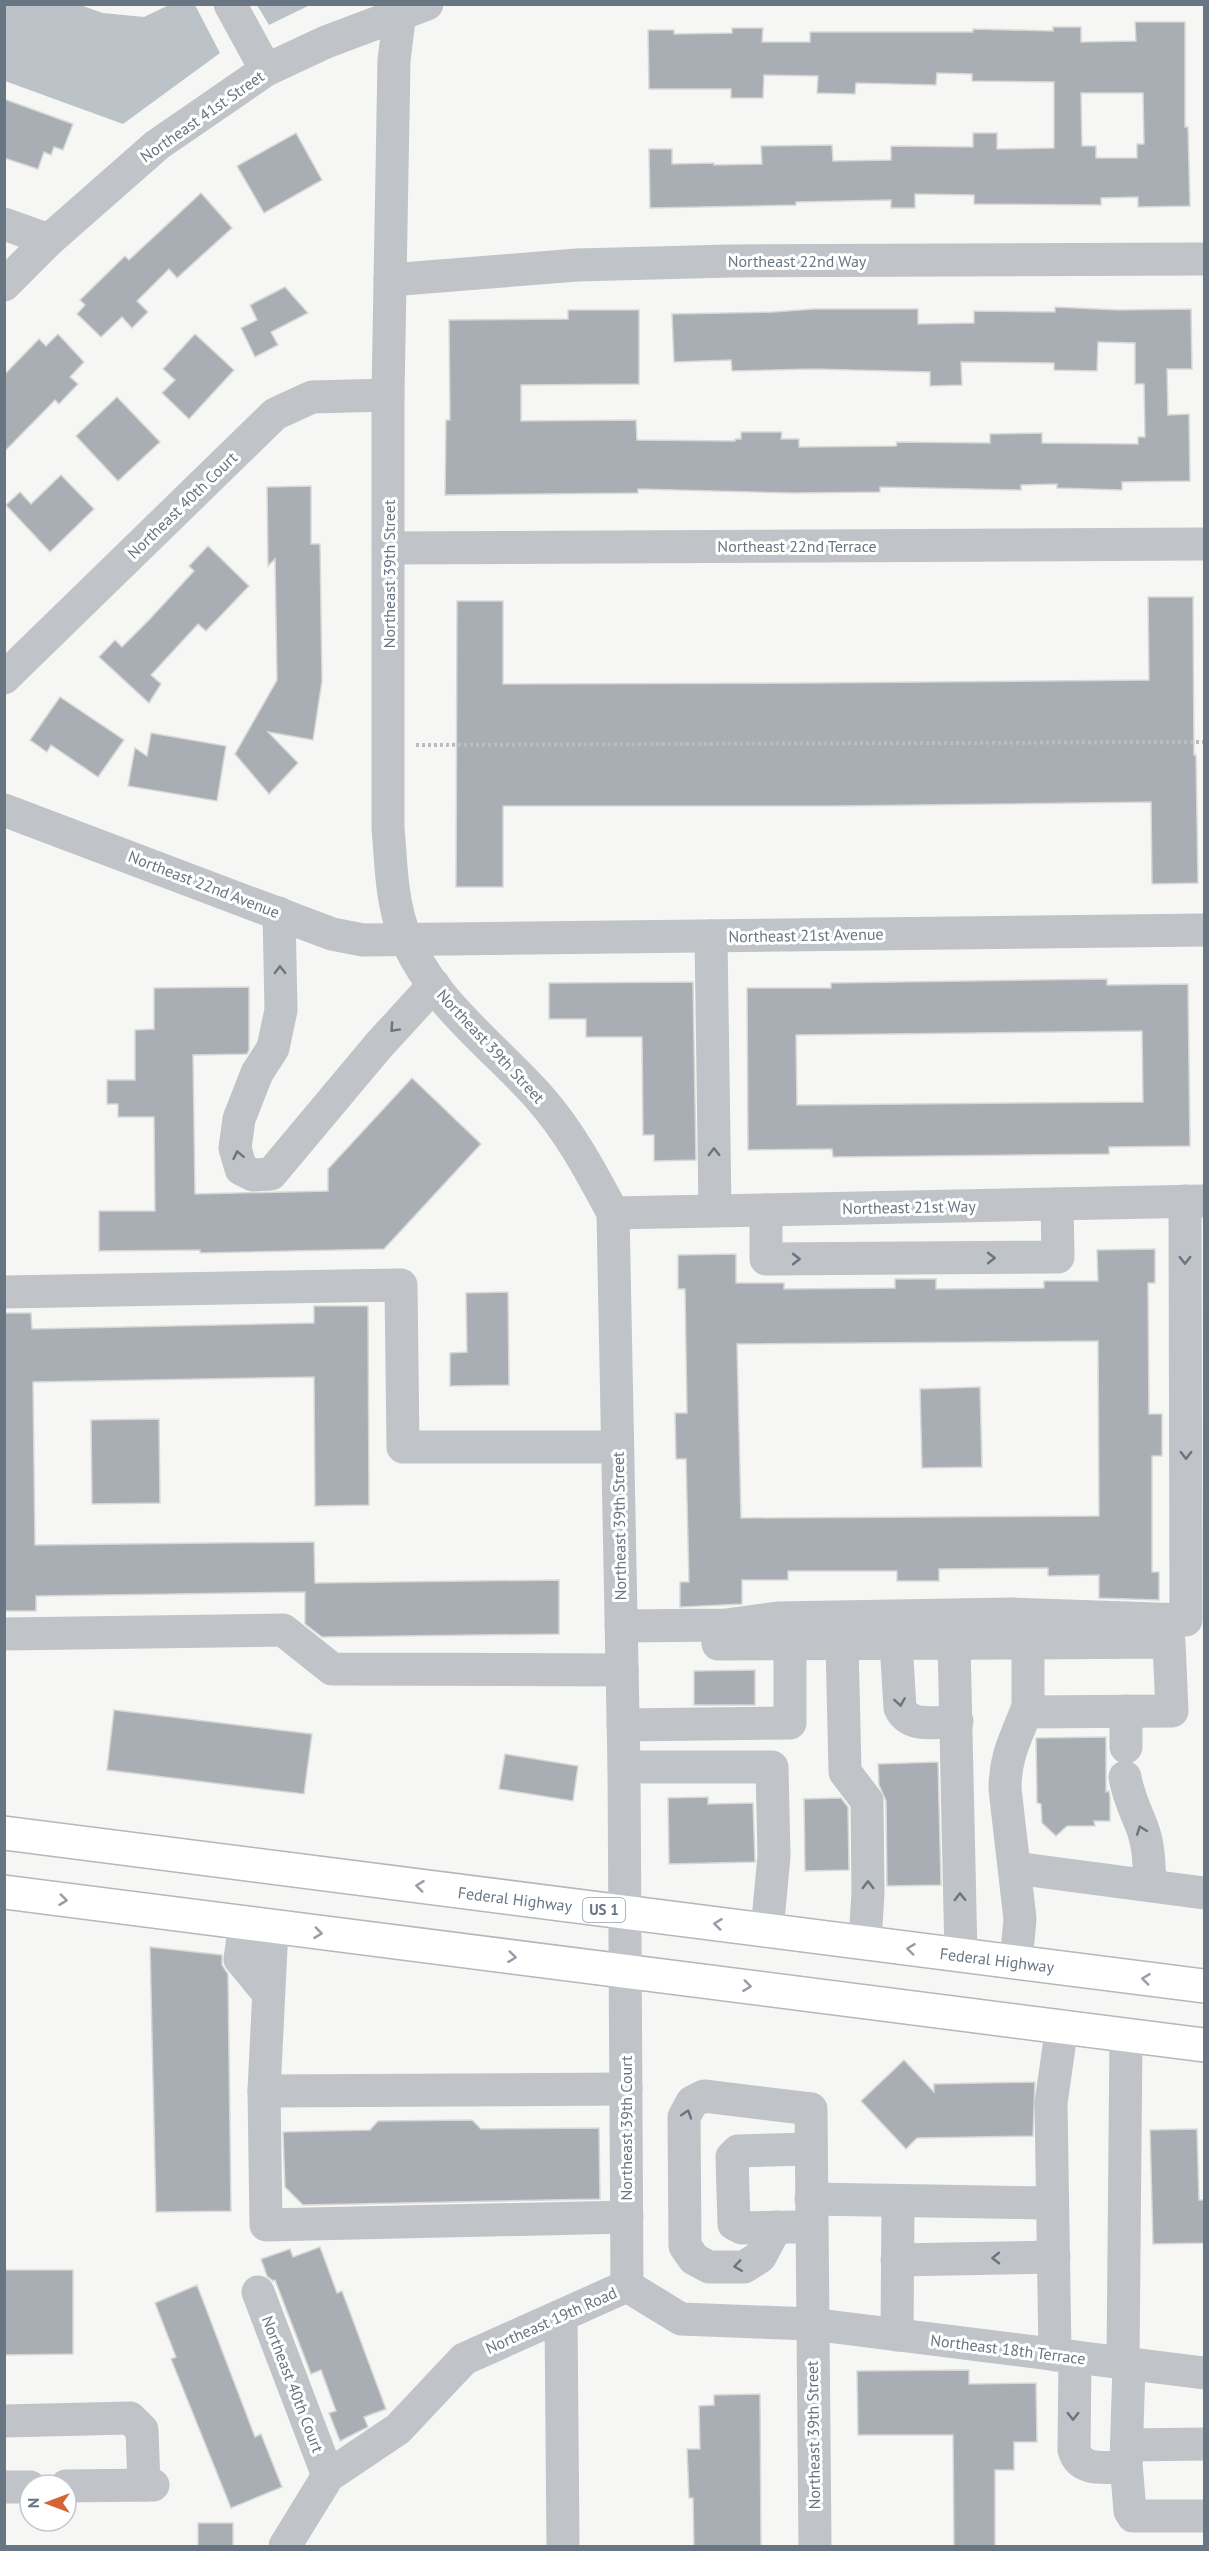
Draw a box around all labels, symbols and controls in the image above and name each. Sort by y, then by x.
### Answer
street label: Northeast 41st Street [136,65,268,166]
street label: Northeast 22nd Way [728,251,867,271]
street label: Northeast 40th Court [123,447,241,563]
street label: Northeast 39th Street [379,499,399,648]
street label: Northeast 22nd Terrace [717,536,877,556]
street label: Northeast 22nd Avenue [126,846,282,922]
street label: Northeast 21st Avenue [728,924,884,946]
one-way arrow [274,965,286,974]
street label: Northeast 39th Street [433,985,549,1108]
one-way arrow [390,1021,401,1032]
one-way arrow [708,1147,720,1156]
one-way arrow [232,1150,245,1160]
street label: Northeast 21st Way [842,1196,976,1218]
one-way arrow [986,1252,995,1264]
one-way arrow [791,1253,800,1265]
one-way arrow [1179,1255,1191,1264]
one-way arrow [1180,1450,1192,1459]
street label: Northeast 39th Street [608,1451,630,1601]
one-way arrow [894,1697,906,1706]
one-way arrow [1136,1825,1149,1835]
one-way arrow [862,1880,874,1889]
one-way arrow [416,1881,425,1893]
street label: Federal Highway [457,1882,574,1916]
one-way arrow [954,1892,966,1901]
one-way arrow [58,1893,67,1905]
road number: US 1 [583,1898,625,1922]
one-way arrow [713,1919,722,1931]
one-way arrow [314,1926,323,1939]
one-way arrow [907,1943,916,1956]
street label: Federal Highway [939,1943,1056,1977]
one-way arrow [507,1950,516,1962]
one-way arrow [1142,1973,1151,1985]
one-way arrow [742,1979,752,1992]
street label: Northeast 39th Court [616,2055,636,2200]
one-way arrow [680,2110,692,2120]
one-way arrow [991,2252,1000,2264]
one-way arrow [733,2259,743,2271]
street label: Northeast 19th Road [482,2282,620,2358]
street label: Northeast 40th Court [258,2313,329,2456]
street label: Northeast 18th Terrace [929,2330,1087,2368]
street label: Northeast 39th Street [802,2360,824,2510]
one-way arrow [1067,2411,1079,2420]
north arrow [18,2473,78,2533]
text: N [23,2498,43,2508]

